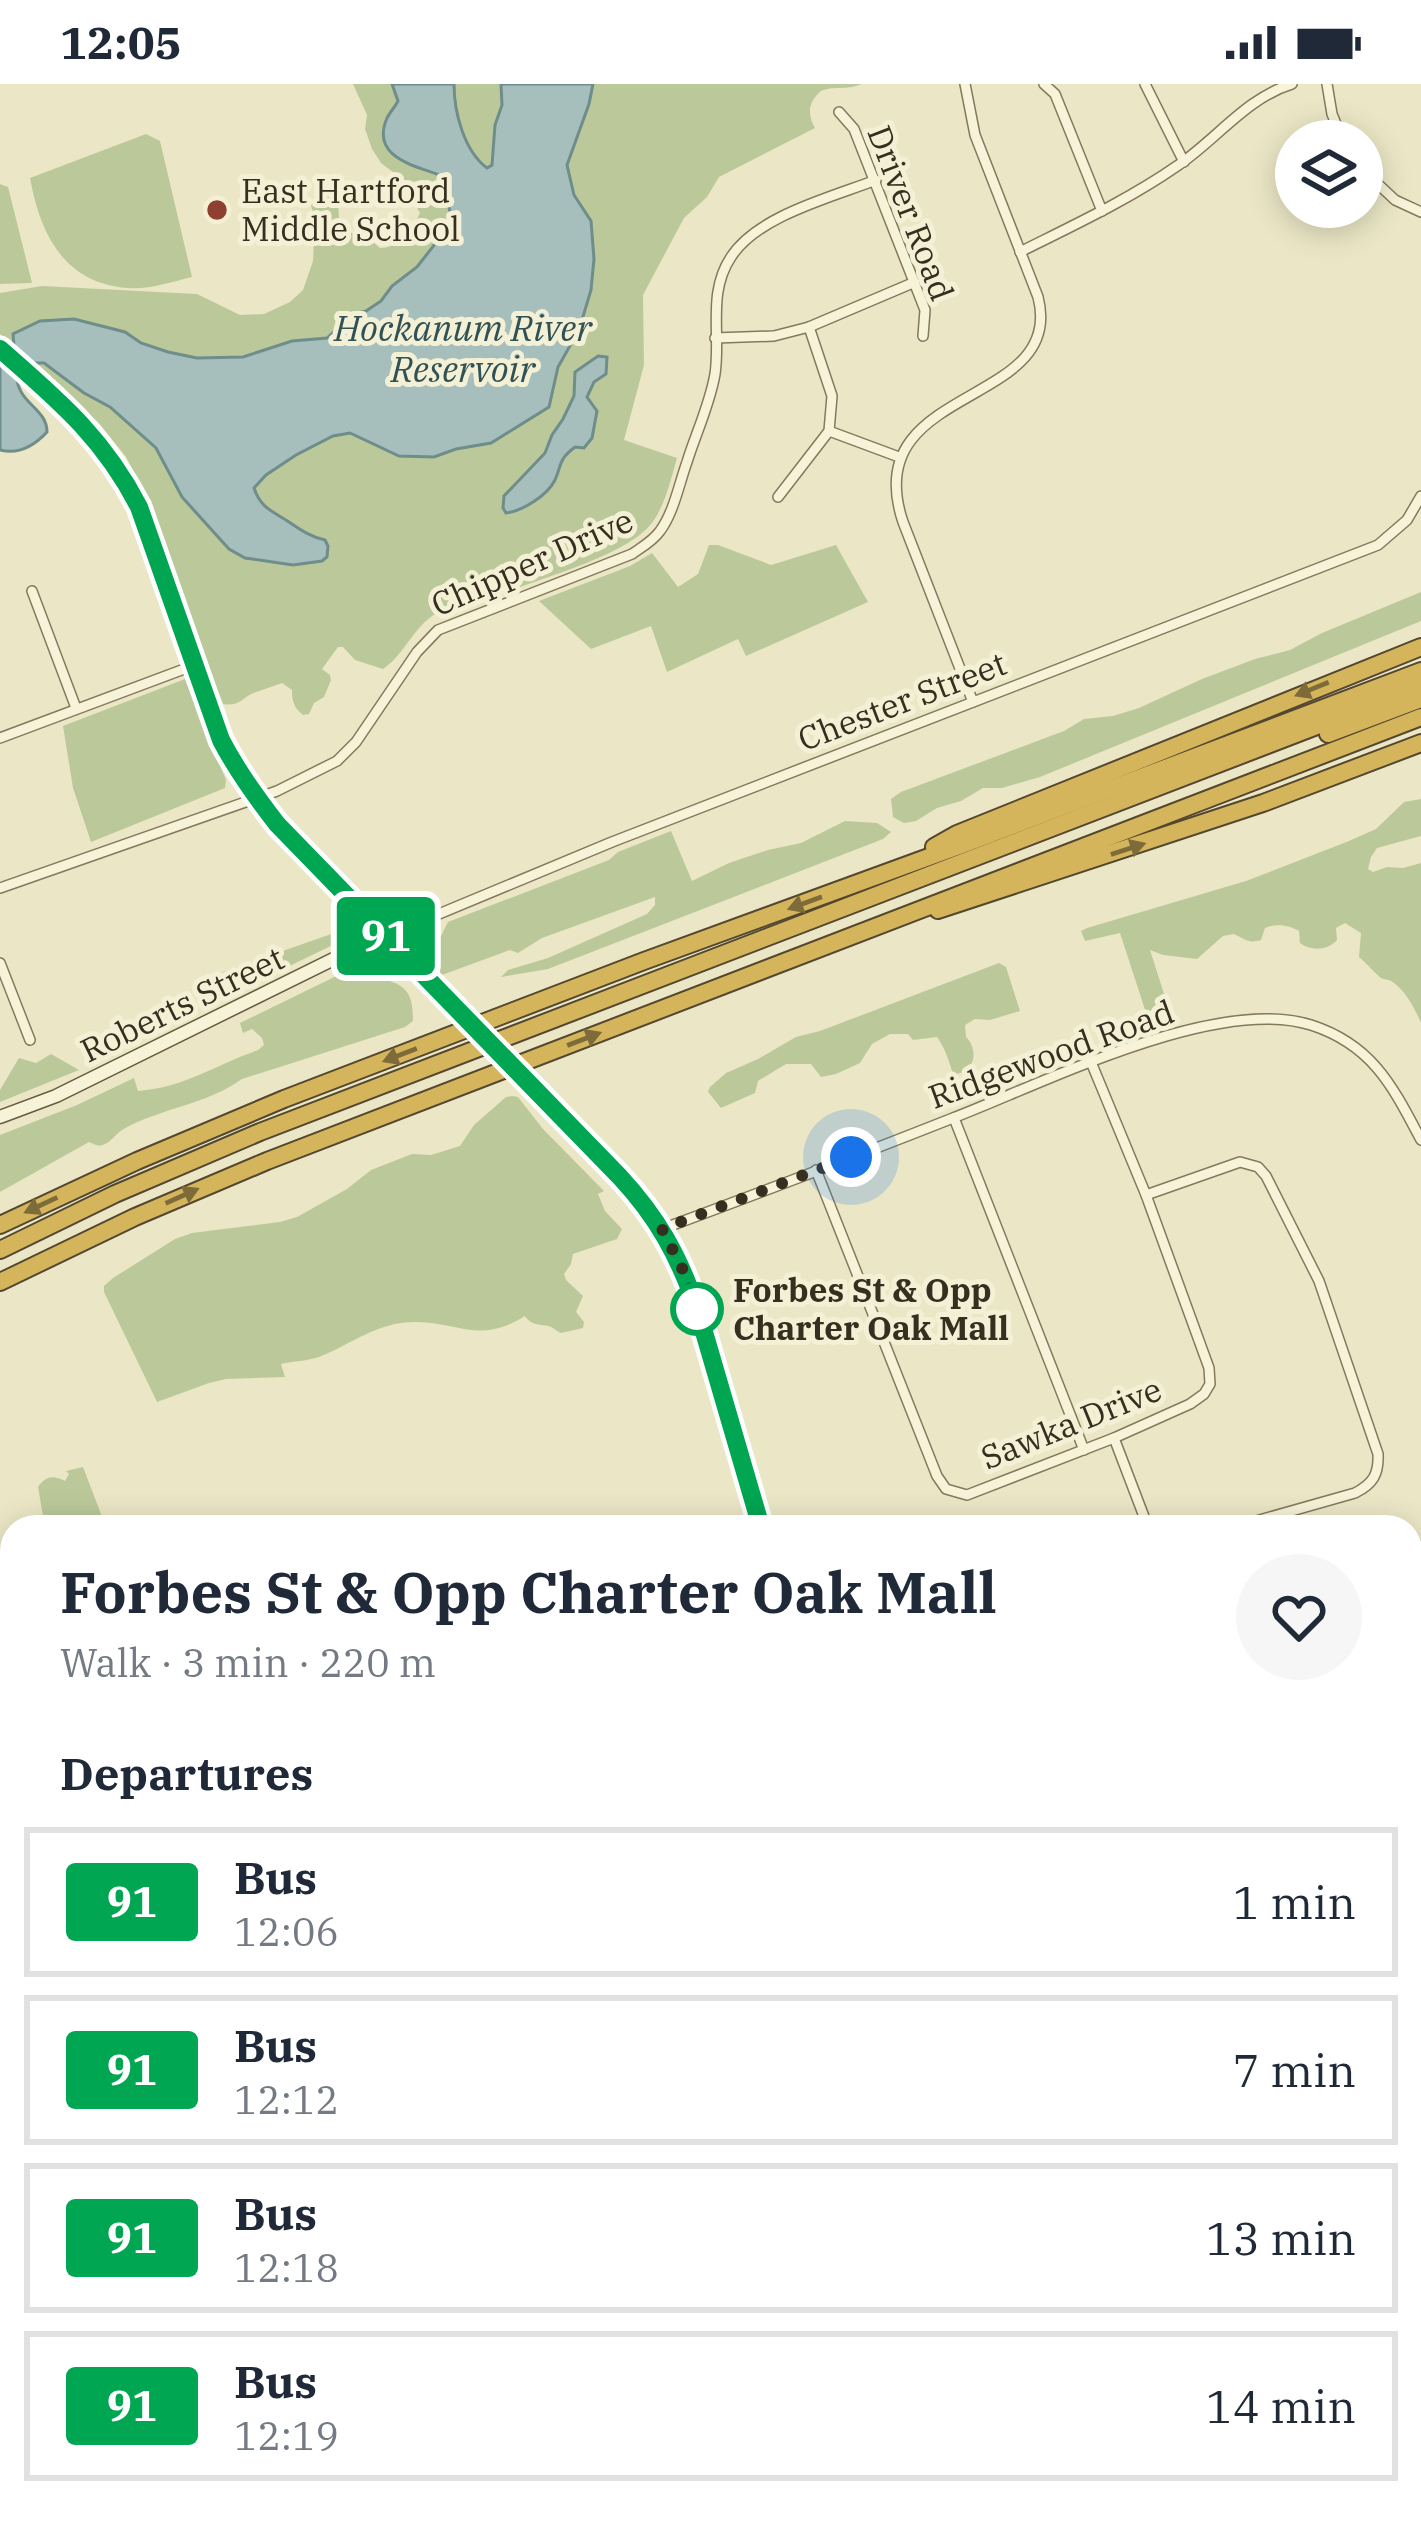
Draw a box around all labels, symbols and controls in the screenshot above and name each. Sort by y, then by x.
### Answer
text: 12:05 [60,13,182,71]
street label: Driver Road [858,119,965,307]
map controls [1275,120,1383,228]
button: layers [1275,120,1383,228]
place label: East Hartford Middle School [241,169,460,250]
marker: East Hartford Middle School [204,197,230,223]
water label: Hockanum River Reservoir [333,304,593,392]
street label: Chipper Drive [424,498,639,625]
street label: Chester Street [791,641,1012,760]
one-way arrow [1294,680,1330,699]
one-way arrow [1110,838,1147,857]
one-way arrow [787,894,823,913]
line badge: 91 [332,897,440,975]
text: 91 [361,908,411,963]
street label: Roberts Street [73,936,291,1071]
street label: Ridgewood Road [922,989,1179,1118]
one-way arrow [566,1028,602,1047]
one-way arrow [382,1046,418,1065]
your location [821,1127,881,1187]
one-way arrow [165,1186,200,1206]
one-way arrow [23,1195,58,1215]
place label: Forbes St & Opp Charter Oak Mall [733,1268,1009,1349]
marker: Forbes St & Opp Charter Oak Mall [672,1284,722,1334]
street label: Sawka Drive [974,1367,1167,1478]
button: heart [1236,1554,1362,1680]
text: Forbes St & Opp Charter Oak Mall [60,1555,997,1629]
text: Walk · 3 min · 220 m [60,1637,436,1688]
text: Departures [60,1744,313,1802]
text: Bus [234,1848,317,1906]
text: 1 min [1233,1873,1356,1931]
text: 91 [107,1874,157,1929]
text: 12:06 [234,1906,339,1957]
text: Bus [234,2016,317,2074]
text: 7 min [1233,2041,1356,2099]
text: 91 [107,2042,157,2097]
text: 12:12 [234,2074,339,2125]
text: Bus [234,2184,317,2242]
text: 13 min [1206,2209,1356,2267]
text: 91 [107,2210,157,2265]
text: 12:18 [234,2242,339,2293]
text: Bus [234,2352,317,2410]
text: 14 min [1206,2377,1356,2435]
text: 91 [107,2378,157,2433]
text: 12:19 [234,2410,339,2461]

